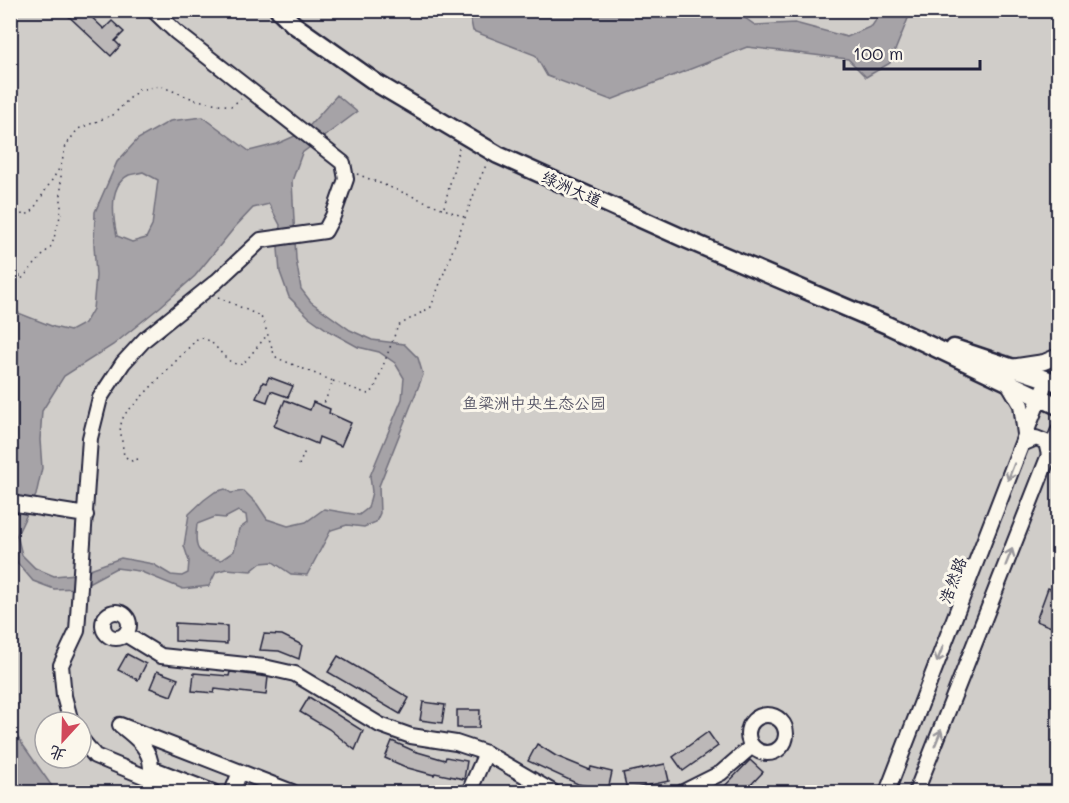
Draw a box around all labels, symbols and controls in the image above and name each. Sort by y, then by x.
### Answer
scale bar [844,33,980,71]
text: 100 m [853,41,903,65]
street label: 绿洲大道 [538,165,606,211]
park label: 鱼梁洲中央生态公园 [462,392,606,413]
one-way arrow [1005,463,1016,481]
one-way arrow [1004,548,1015,566]
street label: 浩然路 [934,554,970,606]
one-way arrow [934,644,945,663]
north arrow [33,710,93,770]
one-way arrow [933,729,944,748]
text: 北 [46,742,69,767]

